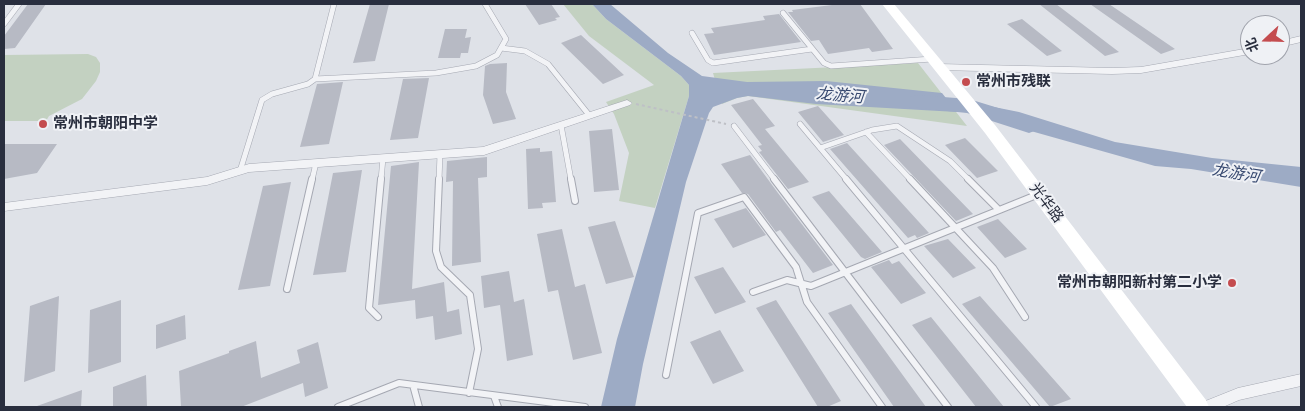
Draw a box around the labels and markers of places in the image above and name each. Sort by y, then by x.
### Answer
place label: 常州市残联 [976,73,1051,91]
marker: 常州市残联 [960,76,972,88]
place label: 常州市朝阳中学 [53,115,158,133]
marker: 常州市朝阳中学 [37,118,49,130]
place label: 常州市朝阳新村第二小学 [1057,274,1222,292]
marker: 常州市朝阳新村第二小学 [1226,277,1238,289]

